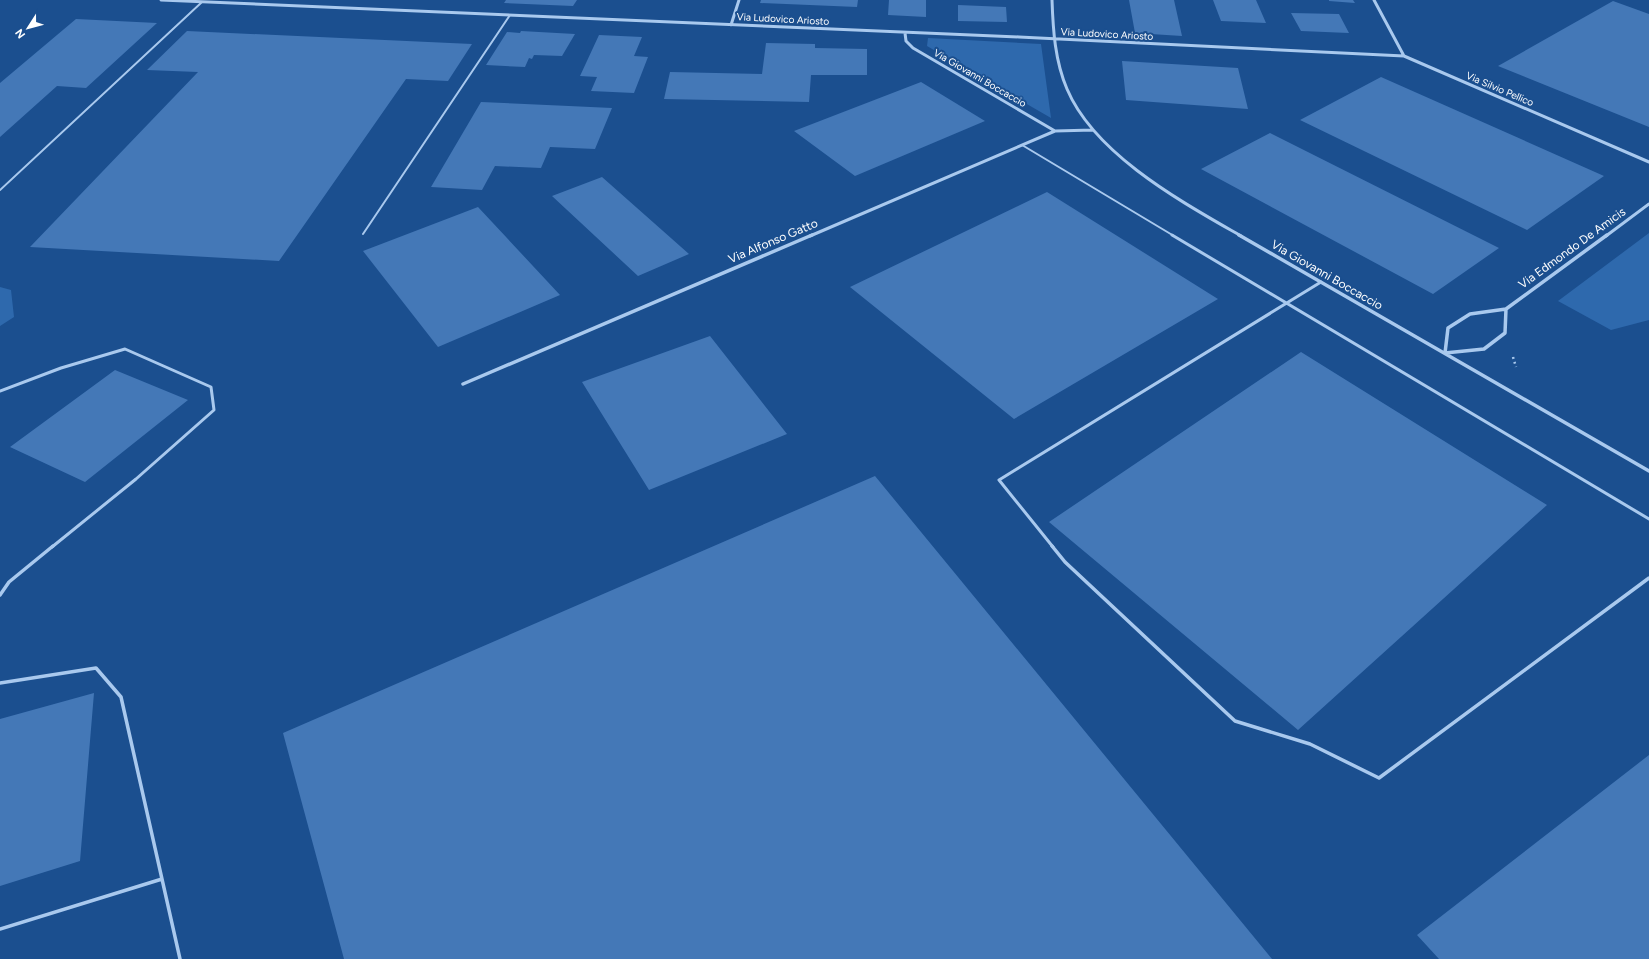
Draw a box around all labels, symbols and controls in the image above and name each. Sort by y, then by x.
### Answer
north arrow [8,8,48,48]
street label: Via Ludovico Ariosto [736,10,830,28]
street label: Via Ludovico Ariosto [1060,25,1154,43]
text: N [13,26,28,41]
street label: Via Giovanni Boccaccio [931,46,1029,110]
street label: Via Silvio Pellico [1464,69,1536,109]
street label: Via Edmondo De Amicis [1516,204,1629,292]
street label: Via Alfonso Gatto [726,216,820,266]
street label: Via Giovanni Boccaccio [1269,237,1385,313]

